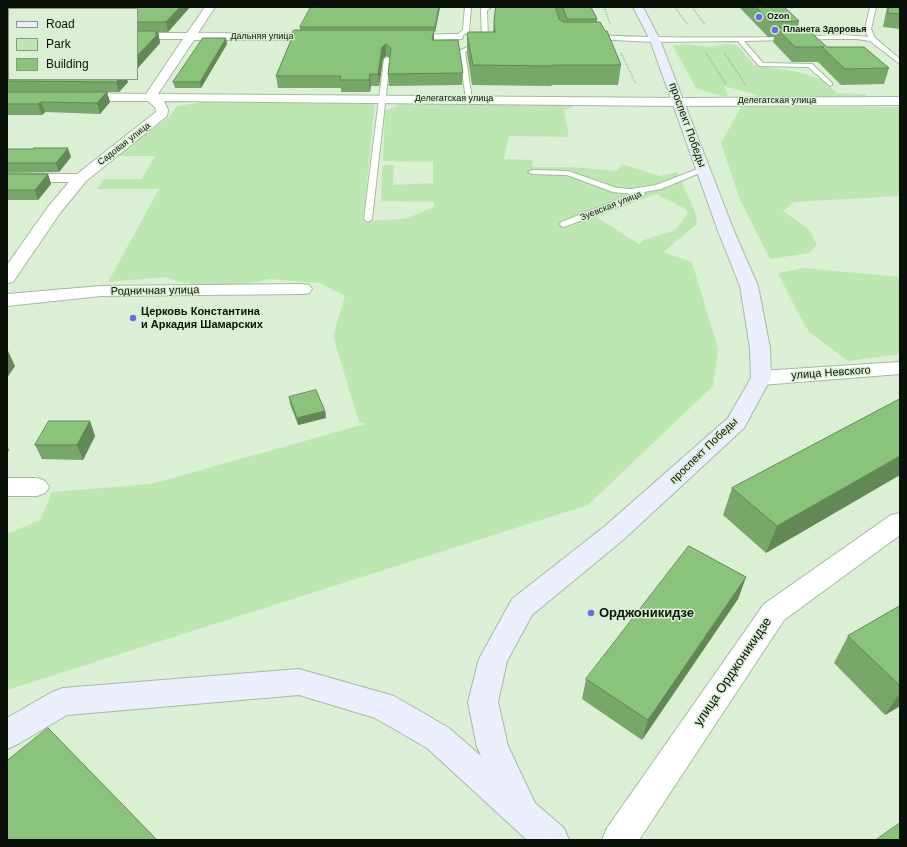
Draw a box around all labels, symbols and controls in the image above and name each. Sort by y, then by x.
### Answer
legend [8,8,138,80]
marker: Ozon [754,12,764,22]
place label: Ozon [767,12,789,22]
text: Road [46,17,75,31]
marker: Планета Здоровья [770,25,780,35]
place label: Планета Здоровья [783,25,867,35]
street label: Дальняя улица [230,32,294,42]
text: Park [46,37,71,51]
text: Building [46,57,89,71]
street label: проспект Победы [666,81,708,169]
street label: Делегатская улица [415,94,493,104]
street label: Делегатская улица [738,96,816,106]
street label: Садовая улица [96,120,152,168]
street label: Зуевская улица [579,189,643,223]
street label: Родничная улица [111,284,199,298]
place label: Церковь Константина и Аркадия Шамарских [141,305,263,331]
marker: Церковь Константина и Аркадия Шамарских [128,313,138,323]
street label: улица Невского [791,364,871,382]
street label: проспект Победы [667,415,741,487]
place label: Орджоникидзе [599,605,694,621]
marker: Орджоникидзе [586,608,596,618]
street label: улица Орджоникидзе [691,615,775,729]

